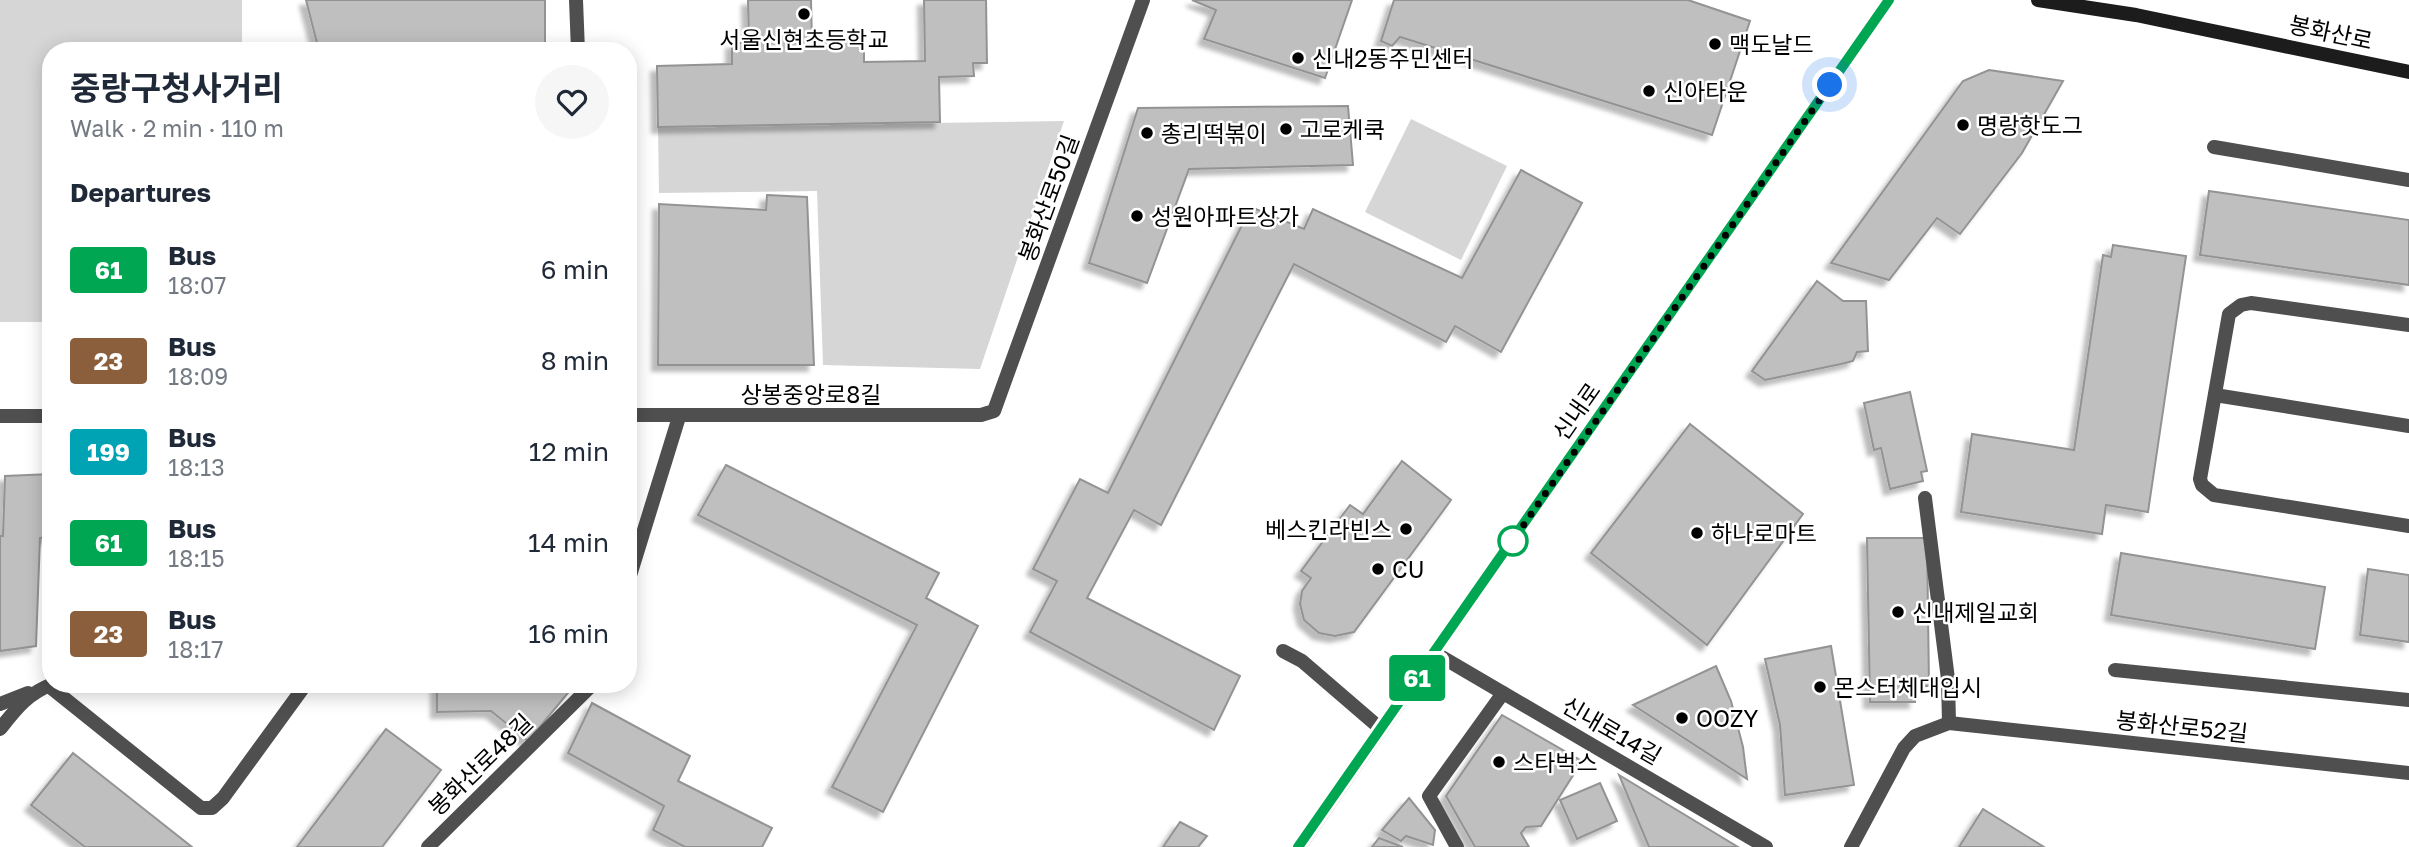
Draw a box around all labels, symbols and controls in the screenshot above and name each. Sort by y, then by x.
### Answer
marker: 서울신현초등학교 [796,6,812,22]
street label: 봉화산로 [2287,10,2375,54]
place label: 서울신현초등학교 [719,25,889,53]
place label: 맥도날드 [1729,30,1814,58]
marker: 맥도날드 [1707,36,1723,52]
place label: 신내2동주민센터 [1312,44,1473,72]
marker: 신내2동주민센터 [1290,50,1306,66]
button: heart [535,65,609,139]
your location [1812,67,1847,102]
text: 중랑구청사거리 [70,68,283,107]
place label: 신아타운 [1663,77,1748,105]
marker: 신아타운 [1641,83,1657,99]
place label: 명랑핫도그 [1977,111,2083,139]
text: Walk · 2 min · 110 m [70,114,284,142]
place label: 고로케쿡 [1300,115,1385,143]
marker: 명랑핫도그 [1955,117,1971,133]
place label: 총리떡볶이 [1161,119,1267,147]
marker: 고로케쿡 [1278,121,1294,137]
marker: 총리떡볶이 [1139,125,1155,141]
street label: 봉화산로50길 [1012,131,1084,265]
text: Departures [70,177,211,208]
place label: 성원아파트상가 [1151,202,1299,230]
marker: 성원아파트상가 [1129,208,1145,224]
text: Bus [168,240,216,271]
text: 6 min [541,254,609,285]
text: 61 [95,255,122,284]
text: 18:07 [168,271,227,299]
text: Bus [168,331,216,362]
text: 8 min [541,345,609,376]
text: 23 [94,346,123,375]
text: 18:09 [168,362,228,390]
street label: 신내로 [1546,377,1606,445]
street label: 상봉중앙로8길 [741,380,882,408]
text: Bus [168,422,216,453]
text: 12 min [529,436,609,467]
text: 199 [87,437,130,466]
text: 18:13 [168,453,225,481]
text: Bus [168,513,216,544]
place label: 베스킨라빈스 [1265,515,1392,543]
place label: 하나로마트 [1711,519,1817,547]
marker: 베스킨라빈스 [1398,521,1414,537]
marker: 하나로마트 [1689,525,1705,541]
unlabelled marker [1498,526,1528,556]
text: 14 min [528,527,609,558]
text: 61 [95,528,122,557]
text: 18:15 [168,544,225,572]
place label: CU [1392,555,1424,583]
marker: CU [1370,561,1386,577]
place label: 신내제일교회 [1912,598,2039,626]
text: Bus [168,604,216,635]
marker: 신내제일교회 [1890,604,1906,620]
text: 16 min [528,618,609,649]
text: 23 [94,619,123,648]
text: 18:17 [168,635,223,663]
line badge: 61 [1386,655,1448,701]
text: 61 [1403,663,1431,692]
place label: 몬스터체대입시 [1834,673,1982,701]
marker: 몬스터체대입시 [1812,679,1828,695]
street label: 신내로14길 [1557,690,1667,770]
place label: OOZY [1696,704,1759,732]
street label: 봉화산로52길 [2115,705,2249,747]
street label: 봉화산로48길 [422,707,538,821]
marker: OOZY [1674,710,1690,726]
place label: 스타벅스 [1513,748,1598,776]
marker: 스타벅스 [1491,754,1507,770]

